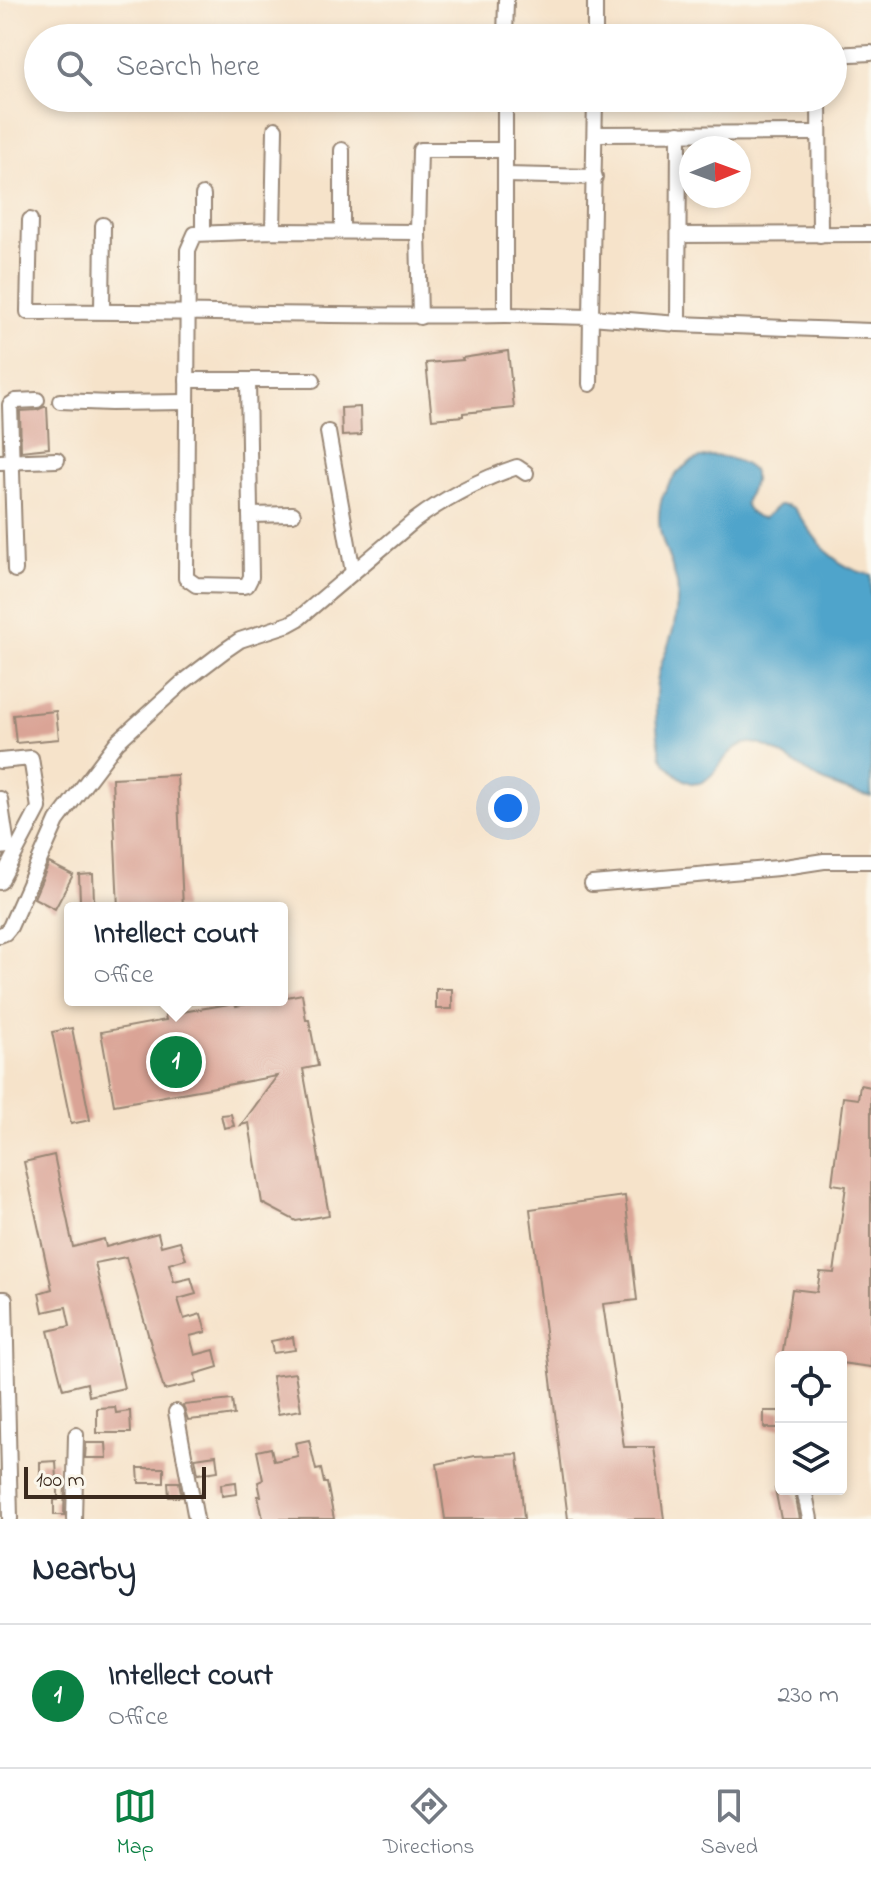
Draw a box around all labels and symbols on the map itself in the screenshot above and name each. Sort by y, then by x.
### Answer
north arrow [679,136,751,208]
your location [488,788,528,828]
pin: 1 [150,1032,202,1092]
scale bar [24,1463,206,1499]

